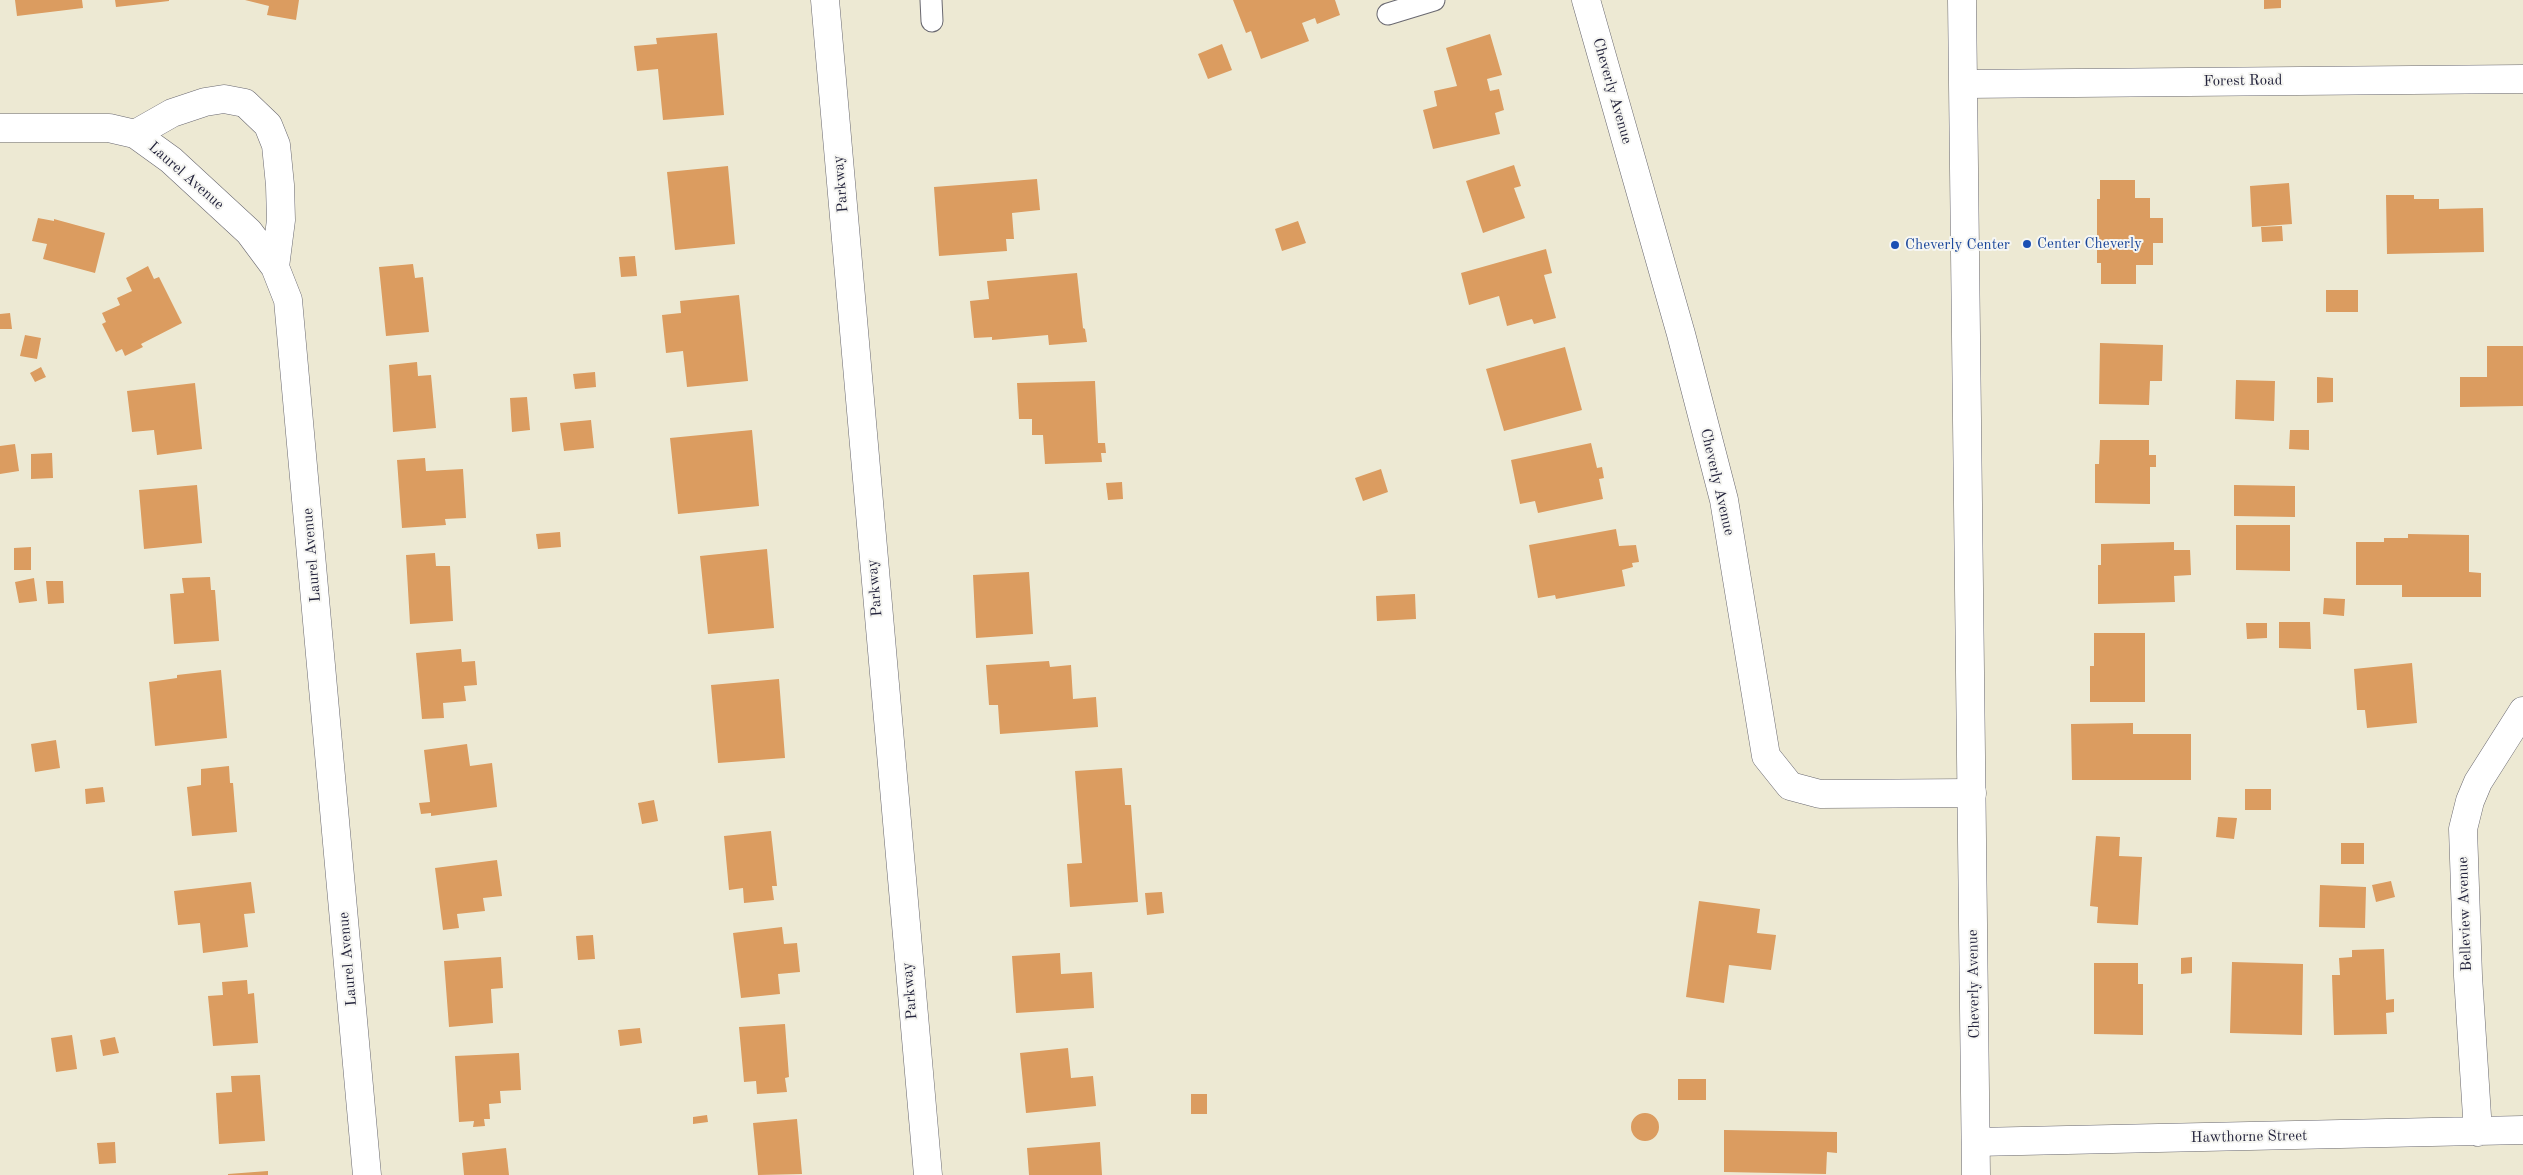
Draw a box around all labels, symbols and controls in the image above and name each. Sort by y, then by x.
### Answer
street label: Cheverly Avenue [1588,36,1636,146]
street label: Forest Road [2203,71,2283,91]
street label: Laurel Avenue [144,138,228,214]
street label: Parkway [830,155,852,213]
place label: Center Cheverly [2037,235,2142,253]
place label: Cheverly Center [1905,236,2010,254]
marker: Center Cheverly [2021,238,2033,250]
marker: Cheverly Center [1889,239,1901,251]
street label: Cheverly Avenue [1696,427,1738,537]
street label: Laurel Avenue [299,507,325,603]
street label: Parkway [864,559,886,617]
street label: Belleview Avenue [2454,856,2476,972]
street label: Laurel Avenue [335,911,361,1007]
street label: Cheverly Avenue [1964,929,1984,1039]
street label: Parkway [899,962,921,1020]
street label: Hawthorne Street [2191,1127,2307,1147]

